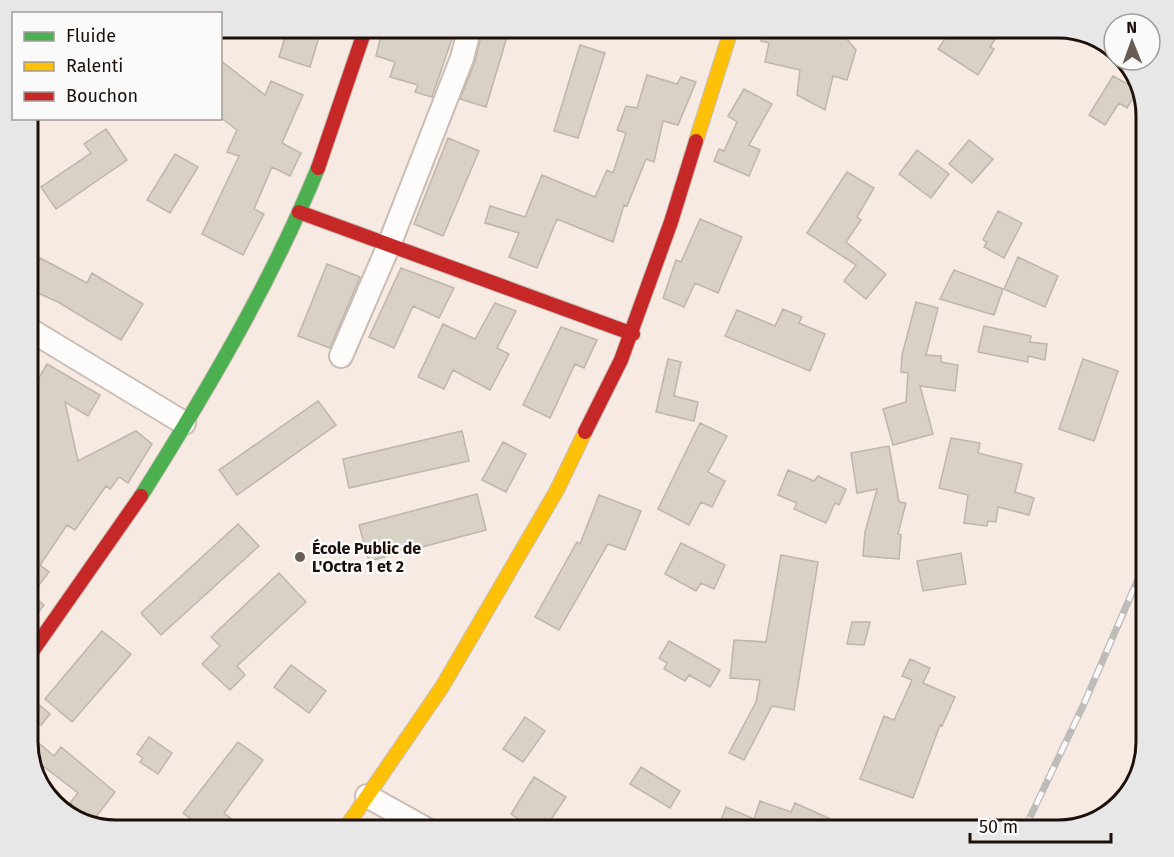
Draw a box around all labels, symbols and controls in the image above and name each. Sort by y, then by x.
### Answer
legend [12,12,222,120]
north arrow [1102,12,1162,72]
text: N [1126,18,1137,37]
text: Fluide [66,25,116,47]
text: Ralenti [66,55,123,77]
text: Bouchon [66,85,138,107]
place label: École Public de L'Octra 1 et 2 [312,538,421,576]
marker: École Public de L'Octra 1 et 2 [293,550,307,564]
scale bar [970,806,1111,844]
text: 50 m [979,816,1018,838]

